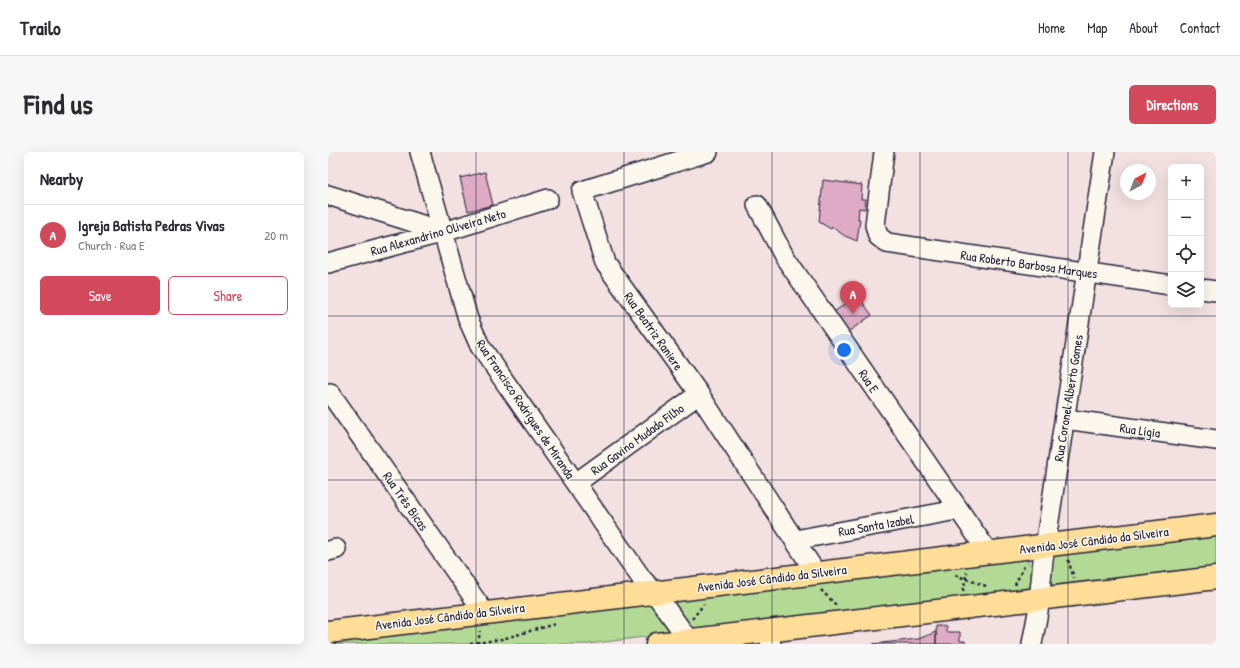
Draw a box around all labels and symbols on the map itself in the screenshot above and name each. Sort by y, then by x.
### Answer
north arrow [1120,164,1156,200]
street label: Rua Alexandrino Oliveira Neto [368,204,508,260]
street label: Rua Roberto Barbosa Marques [959,245,1099,283]
pin: A [840,281,866,314]
street label: Rua Beatriz Raniere [620,288,688,374]
street label: Rua Coronel Alberto Gomes [1049,333,1087,463]
street label: Rua Francisco Rodrigues de Miranda [473,336,579,482]
your location [834,340,854,360]
street label: Rua E [855,366,884,397]
street label: Rua Gavino Mudado Filho [587,399,687,479]
street label: Rua Lígia [1119,418,1161,442]
street label: Rua Três Bicas [379,468,433,534]
street label: Rua Santa Izabel [837,509,916,540]
street label: Avenida José Cândido da Silveira [1018,522,1170,558]
street label: Avenida José Cândido da Silveira [696,560,848,596]
street label: Avenida José Cândido da Silveira [374,598,526,634]

